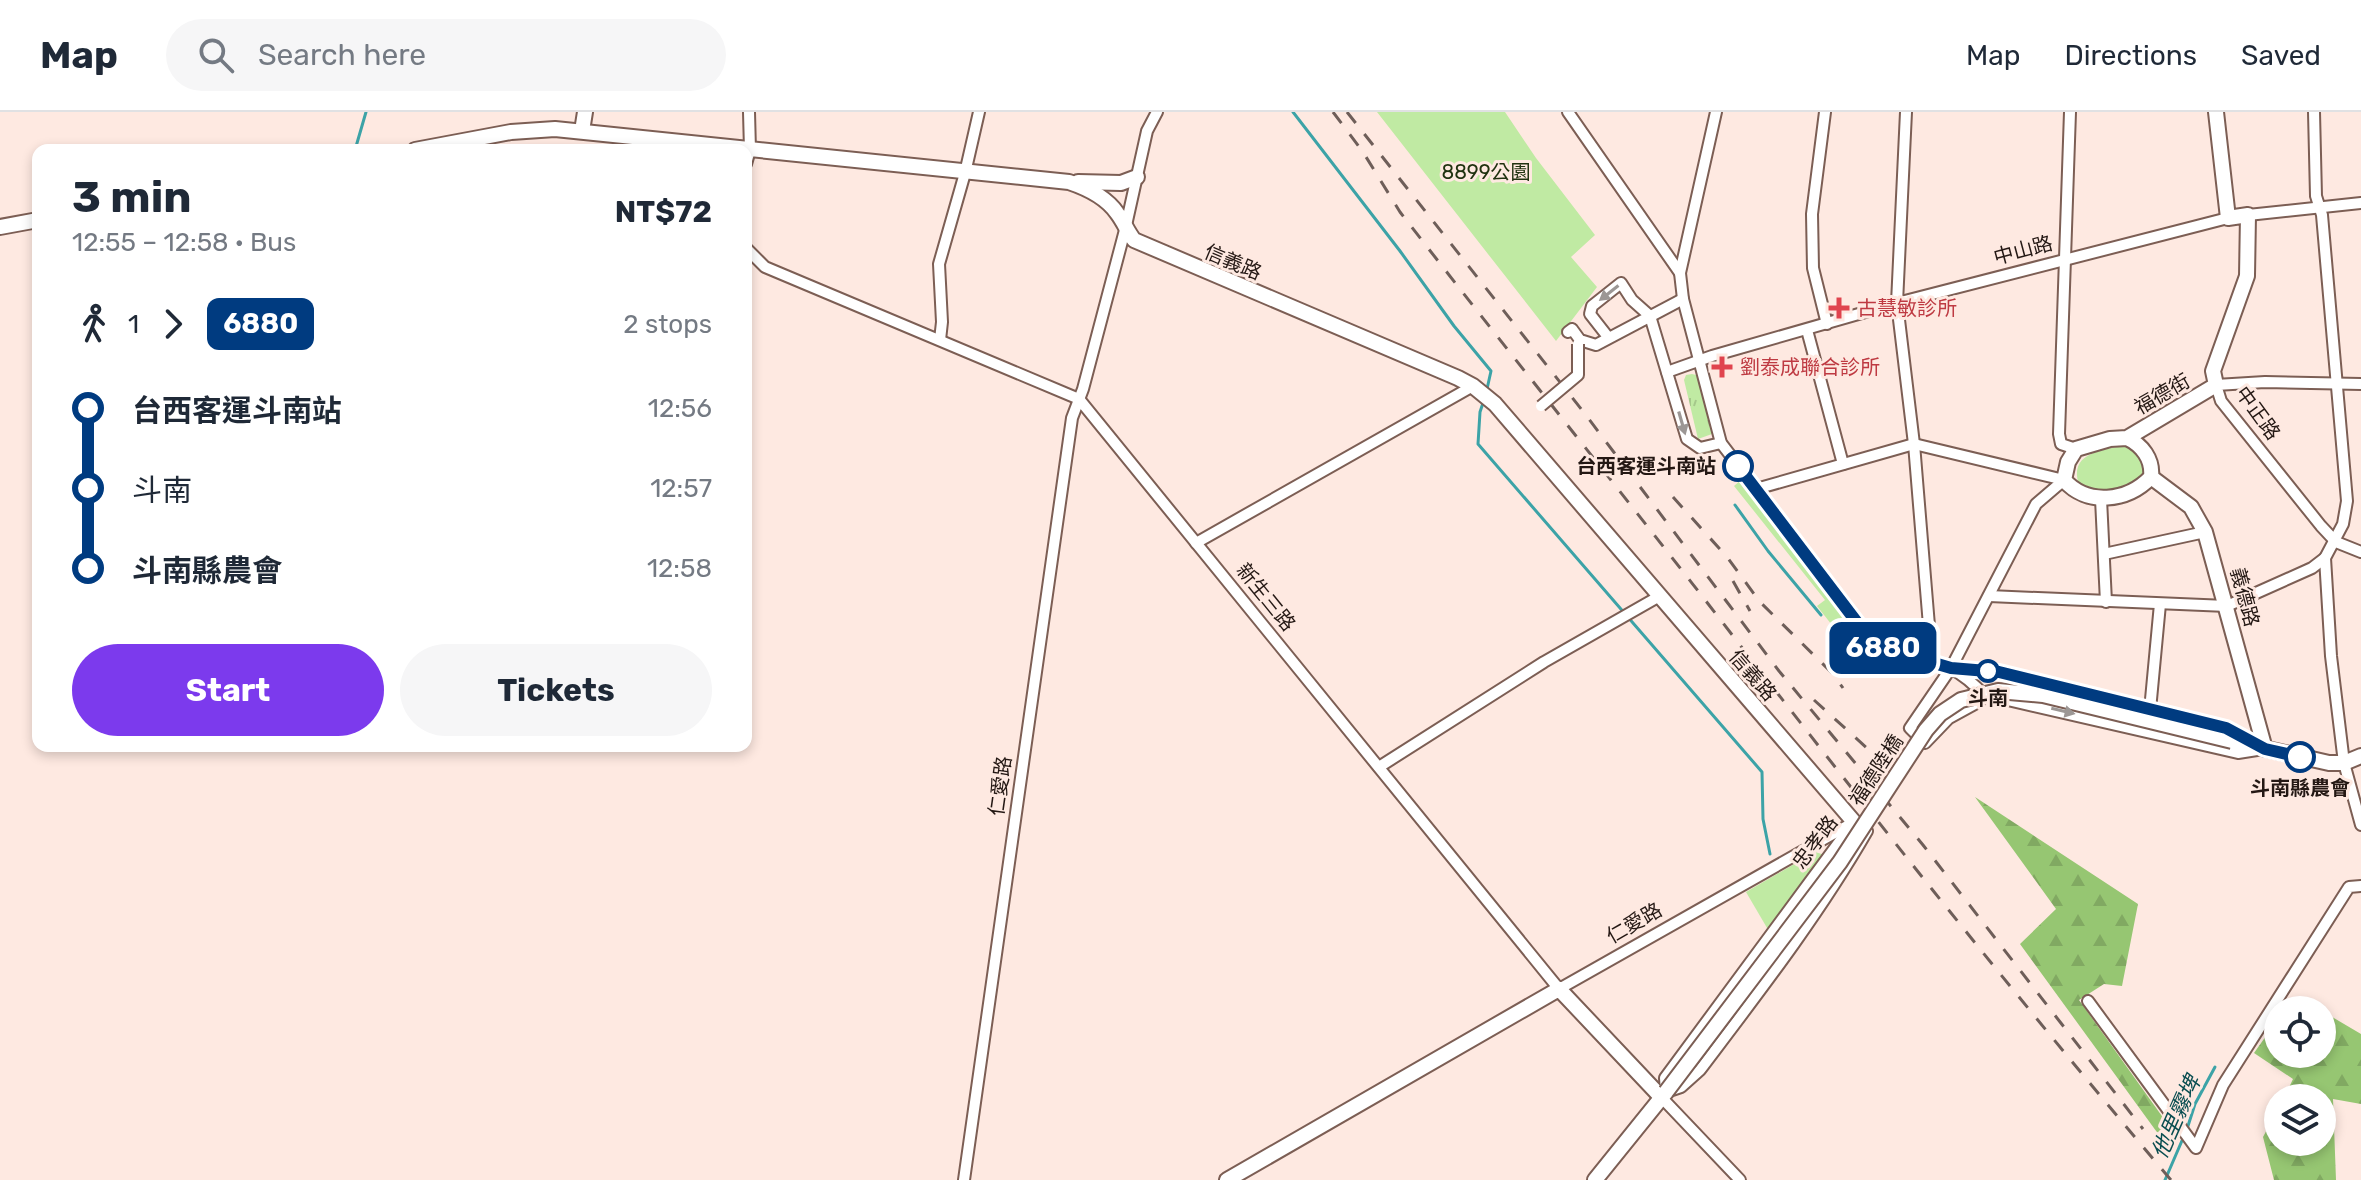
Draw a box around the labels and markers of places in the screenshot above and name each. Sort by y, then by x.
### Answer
place label: 古慧敏診所 [1857,296,1957,320]
marker: 古慧敏診所 [1828,297,1850,319]
place label: 劉泰成聯合診所 [1740,355,1880,379]
marker: 劉泰成聯合診所 [1711,356,1733,378]
marker: 台西客運斗南站 [1723,451,1753,481]
place label: 台西客運斗南站 [1576,454,1716,478]
marker: 斗南 [1977,660,1999,682]
place label: 斗南 [1968,686,2008,710]
marker: 斗南縣農會 [2285,742,2315,772]
place label: 斗南縣農會 [2250,776,2350,800]

